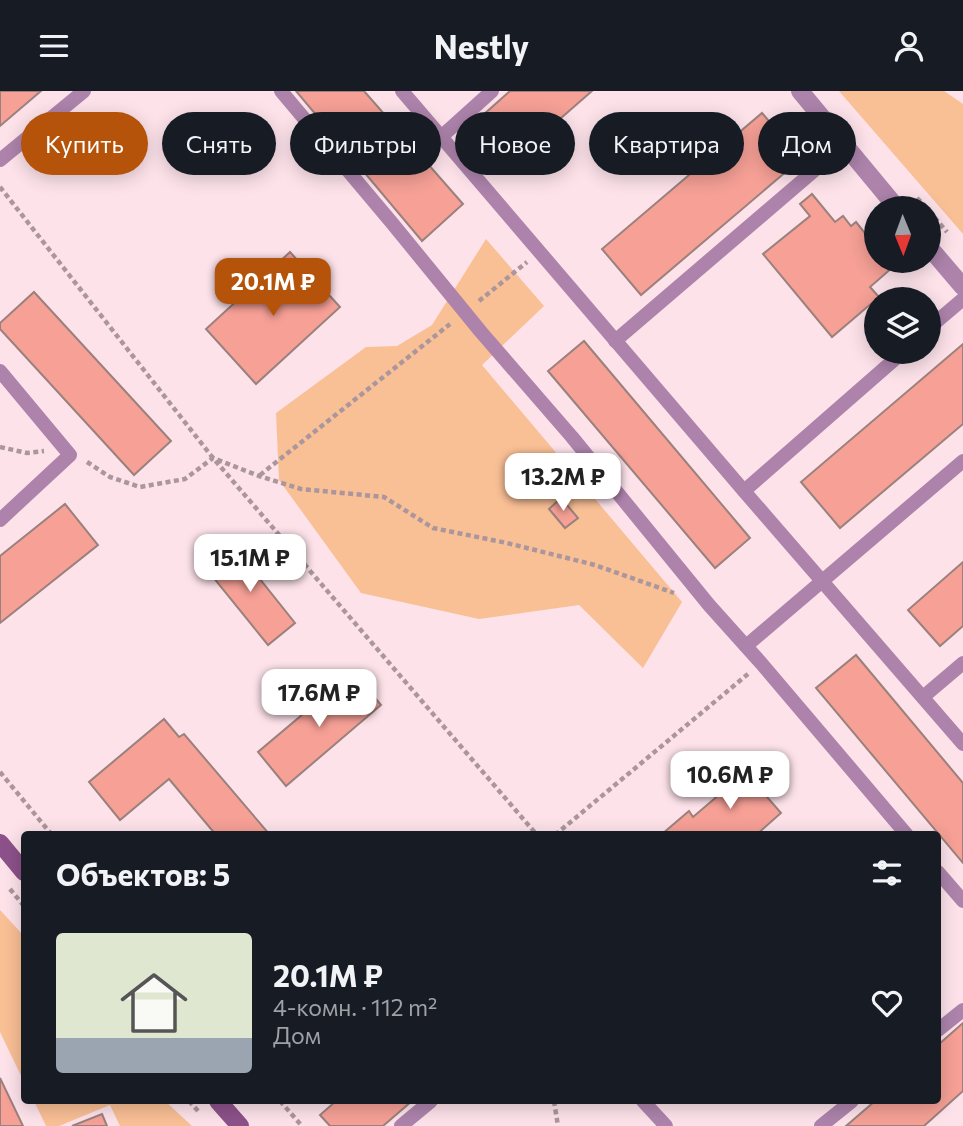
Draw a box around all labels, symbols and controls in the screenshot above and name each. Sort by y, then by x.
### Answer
text: Nestly [434,26,529,66]
icon: menu [35,27,73,65]
icon: person [890,27,928,65]
chip: Купить [21,112,148,175]
chip: Снять [162,112,276,175]
chip: Фильтры [290,112,441,175]
chip: Новое [455,112,575,175]
chip: Квартира [589,112,744,175]
chip: Дом [758,112,856,175]
north arrow [864,196,942,273]
map controls [864,196,941,364]
pin: 20.1M ₽ [208,259,338,318]
text: 20.1M ₽ [231,267,315,295]
button: layers [864,287,941,364]
pin: 13.2M ₽ [498,453,628,513]
text: 13.2M ₽ [521,462,605,490]
pin: 15.1M ₽ [185,535,315,594]
text: 15.1M ₽ [210,543,290,571]
pin: 17.6M ₽ [254,669,384,729]
text: 17.6M ₽ [278,678,360,706]
pin: 10.6M ₽ [665,751,795,811]
text: 10.6M ₽ [686,760,774,788]
icon: filters [868,854,906,892]
text: Объектов: 5 [56,855,230,892]
text: 20.1M ₽ [273,956,383,993]
icon: home [112,961,196,1045]
icon: heart [868,984,906,1022]
text: 4-комн. · 112 m² [273,993,437,1021]
text: Дом [273,1021,321,1049]

